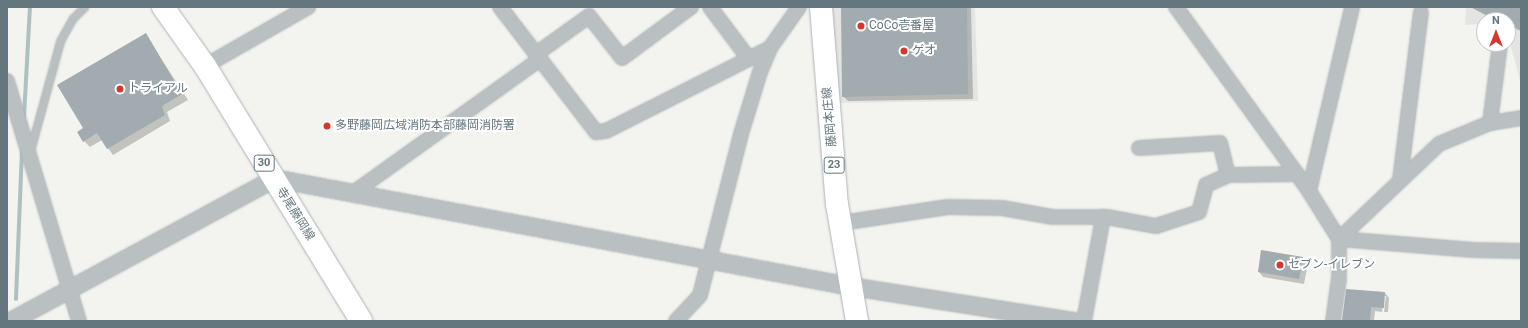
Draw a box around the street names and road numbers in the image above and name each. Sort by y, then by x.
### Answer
street label: 藤岡本庄線 [820,86,840,148]
road number: 30 [253,154,275,172]
road number: 23 [823,156,845,174]
street label: 寺尾藤岡線 [273,185,317,243]

